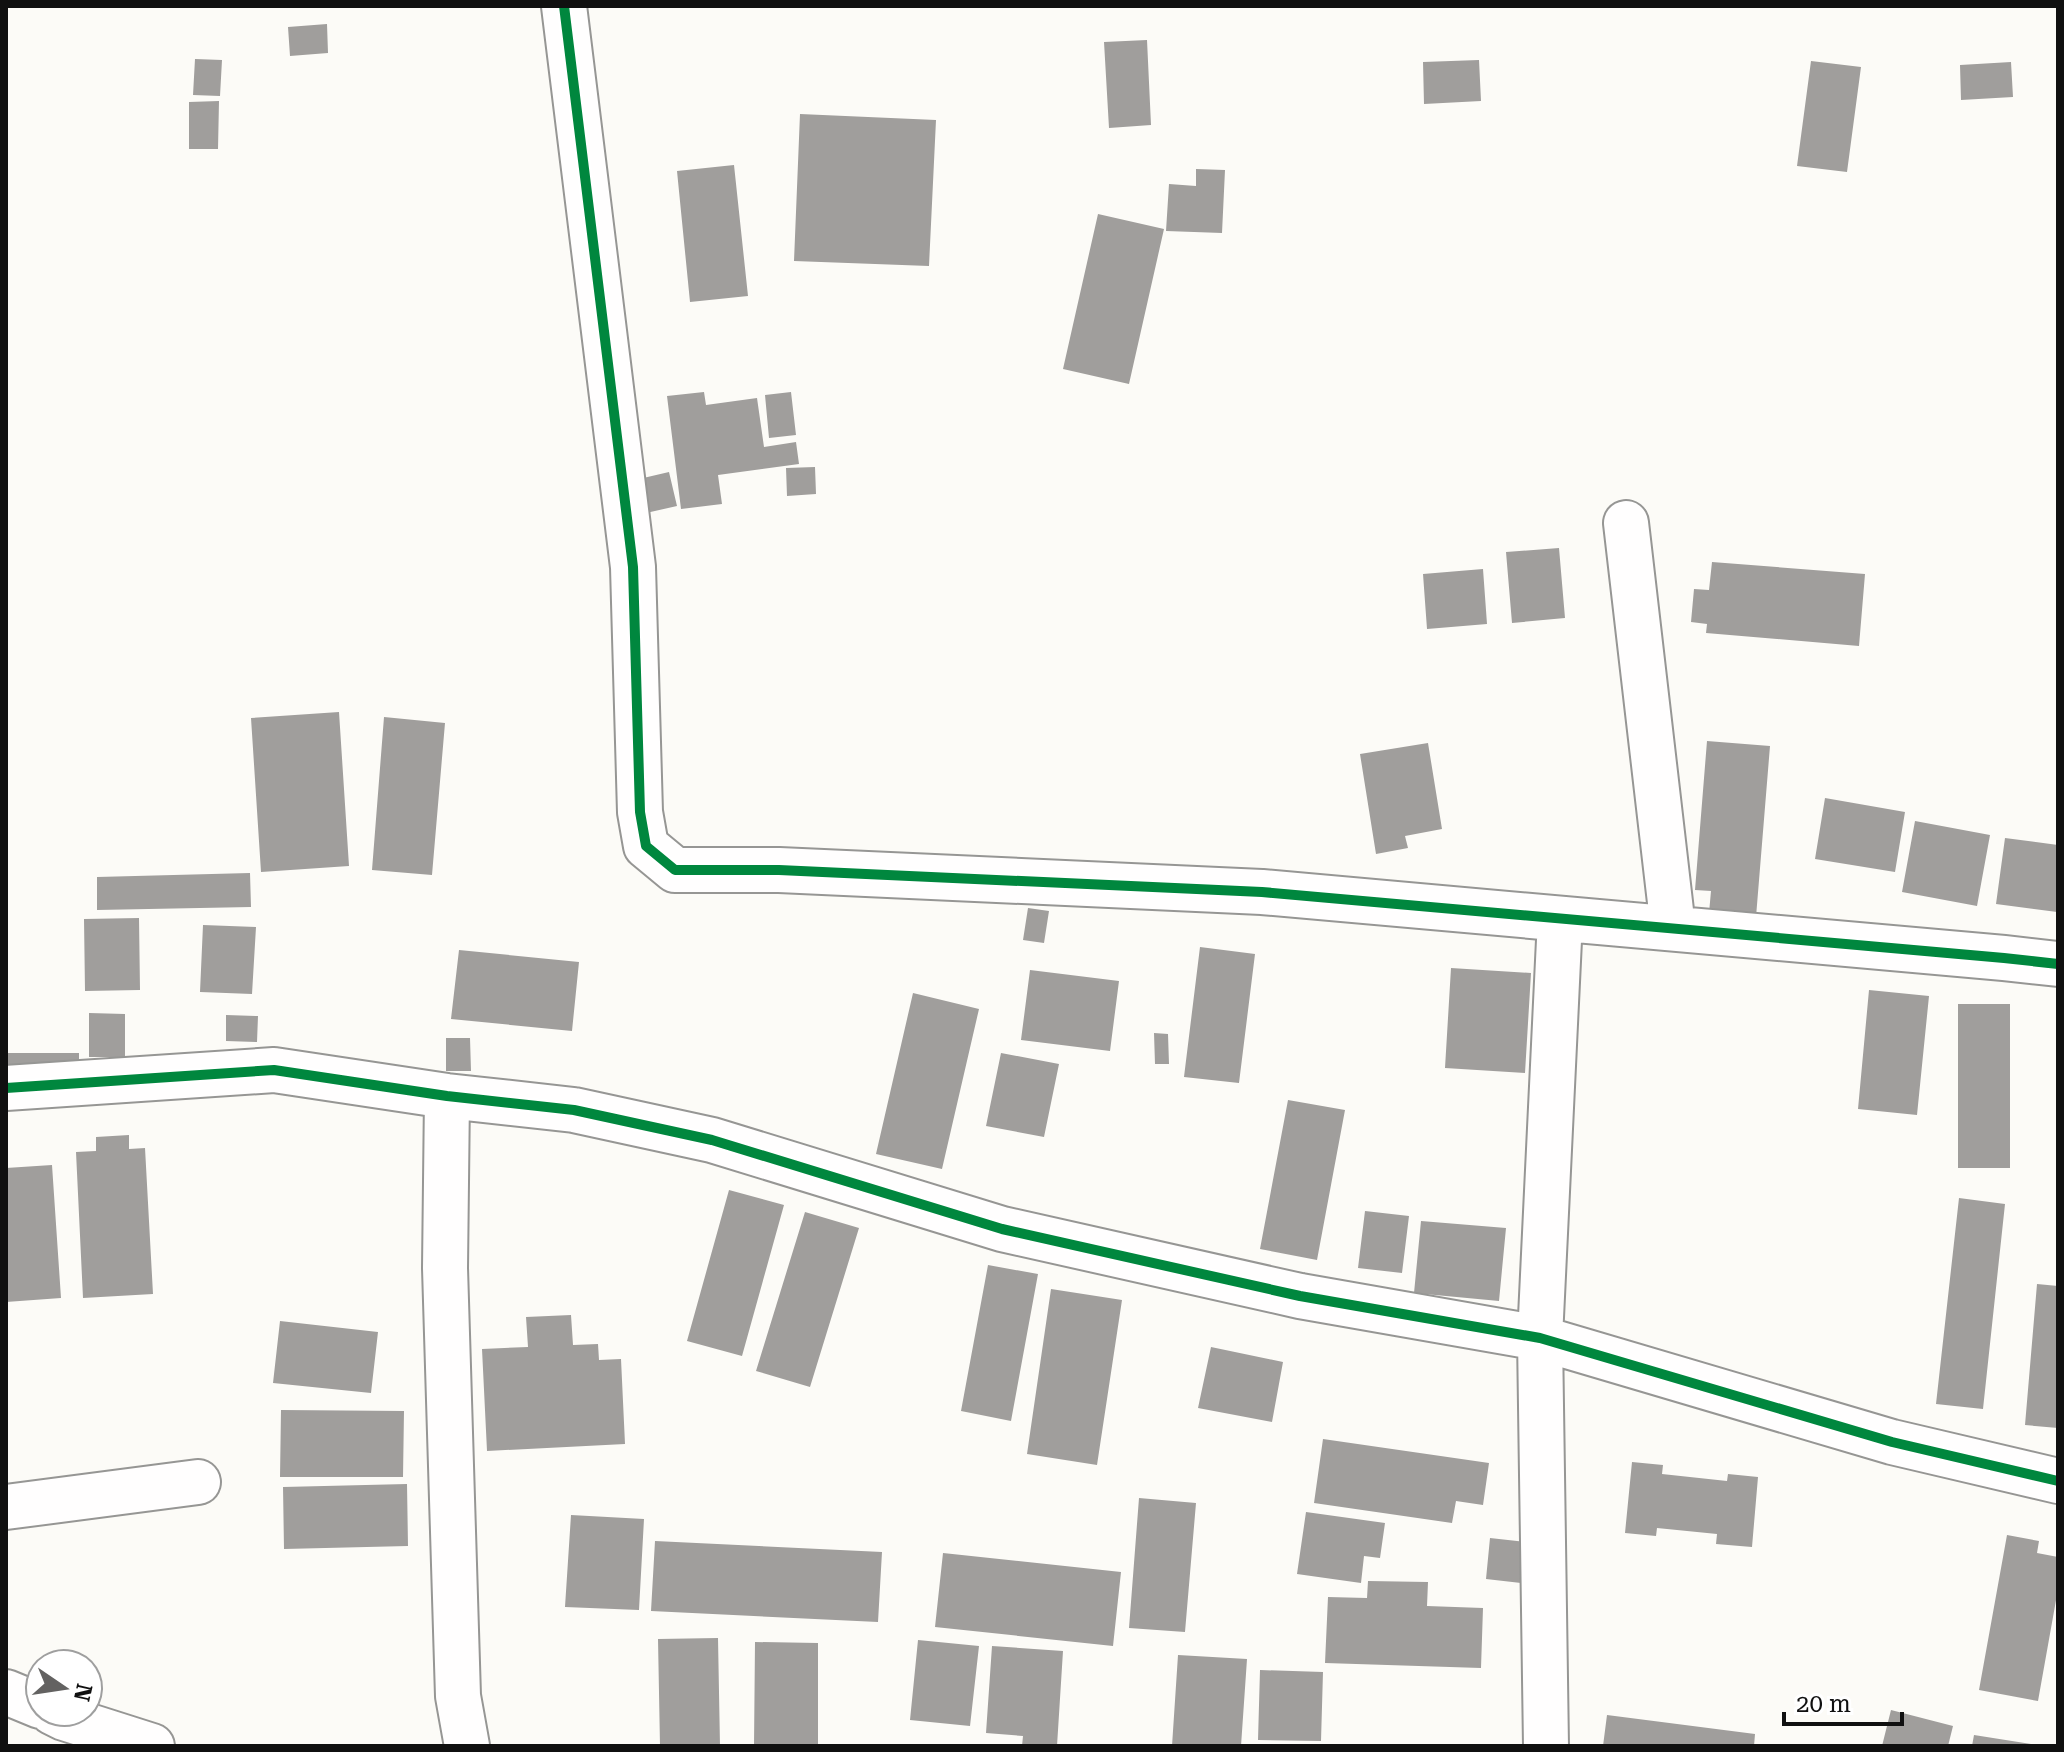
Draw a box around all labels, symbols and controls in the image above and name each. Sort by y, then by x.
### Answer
north arrow [24,1648,104,1728]
scale bar [1784,1676,1902,1726]
text: N [69,1681,97,1704]
text: 20 m [1796,1690,1851,1718]

